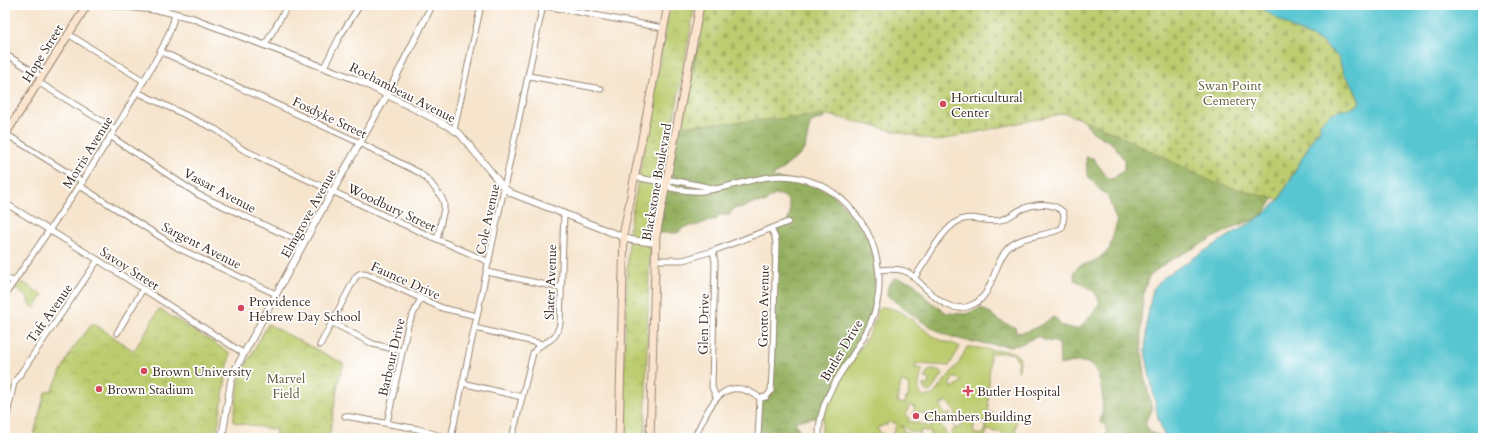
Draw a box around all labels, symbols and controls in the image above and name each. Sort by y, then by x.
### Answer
street label: Hope Street [18,21,68,86]
street label: Rochambeau Avenue [346,58,459,128]
park label: Swan Point Cemetery [1198,77,1262,110]
place label: Horticultural Center [951,89,1023,122]
street label: Fosdyke Street [289,93,370,143]
marker: Horticultural Center [938,99,948,109]
street label: Morris Avenue [58,113,117,192]
street label: Blackstone Boulevard [638,122,676,242]
street label: Vassar Avenue [180,164,259,218]
street label: Elmgrove Avenue [277,166,341,261]
street label: Woodbury Street [343,179,439,236]
street label: Cole Avenue [472,182,504,256]
street label: Sargent Avenue [159,218,245,274]
street label: Savoy Street [96,243,163,295]
street label: Slater Avenue [541,244,561,320]
street label: Faunce Drive [368,258,443,304]
street label: Grotto Avenue [754,264,774,348]
street label: Taft Avenue [23,280,77,347]
place label: Providence Hebrew Day School [249,293,361,326]
street label: Glen Drive [694,293,714,355]
marker: Providence Hebrew Day School [236,303,246,313]
street label: Barbour Drive [374,316,410,398]
street label: Butler Drive [816,316,867,385]
place label: Brown University [152,363,252,381]
marker: Brown University [139,366,149,376]
park label: Marvel Field [267,370,306,403]
place label: Brown Stadium [107,381,194,399]
place label: Butler Hospital [977,383,1061,401]
marker: Brown Stadium [94,384,104,394]
marker: Butler Hospital [962,385,974,397]
place label: Chambers Building [924,408,1032,426]
marker: Chambers Building [911,411,921,421]

